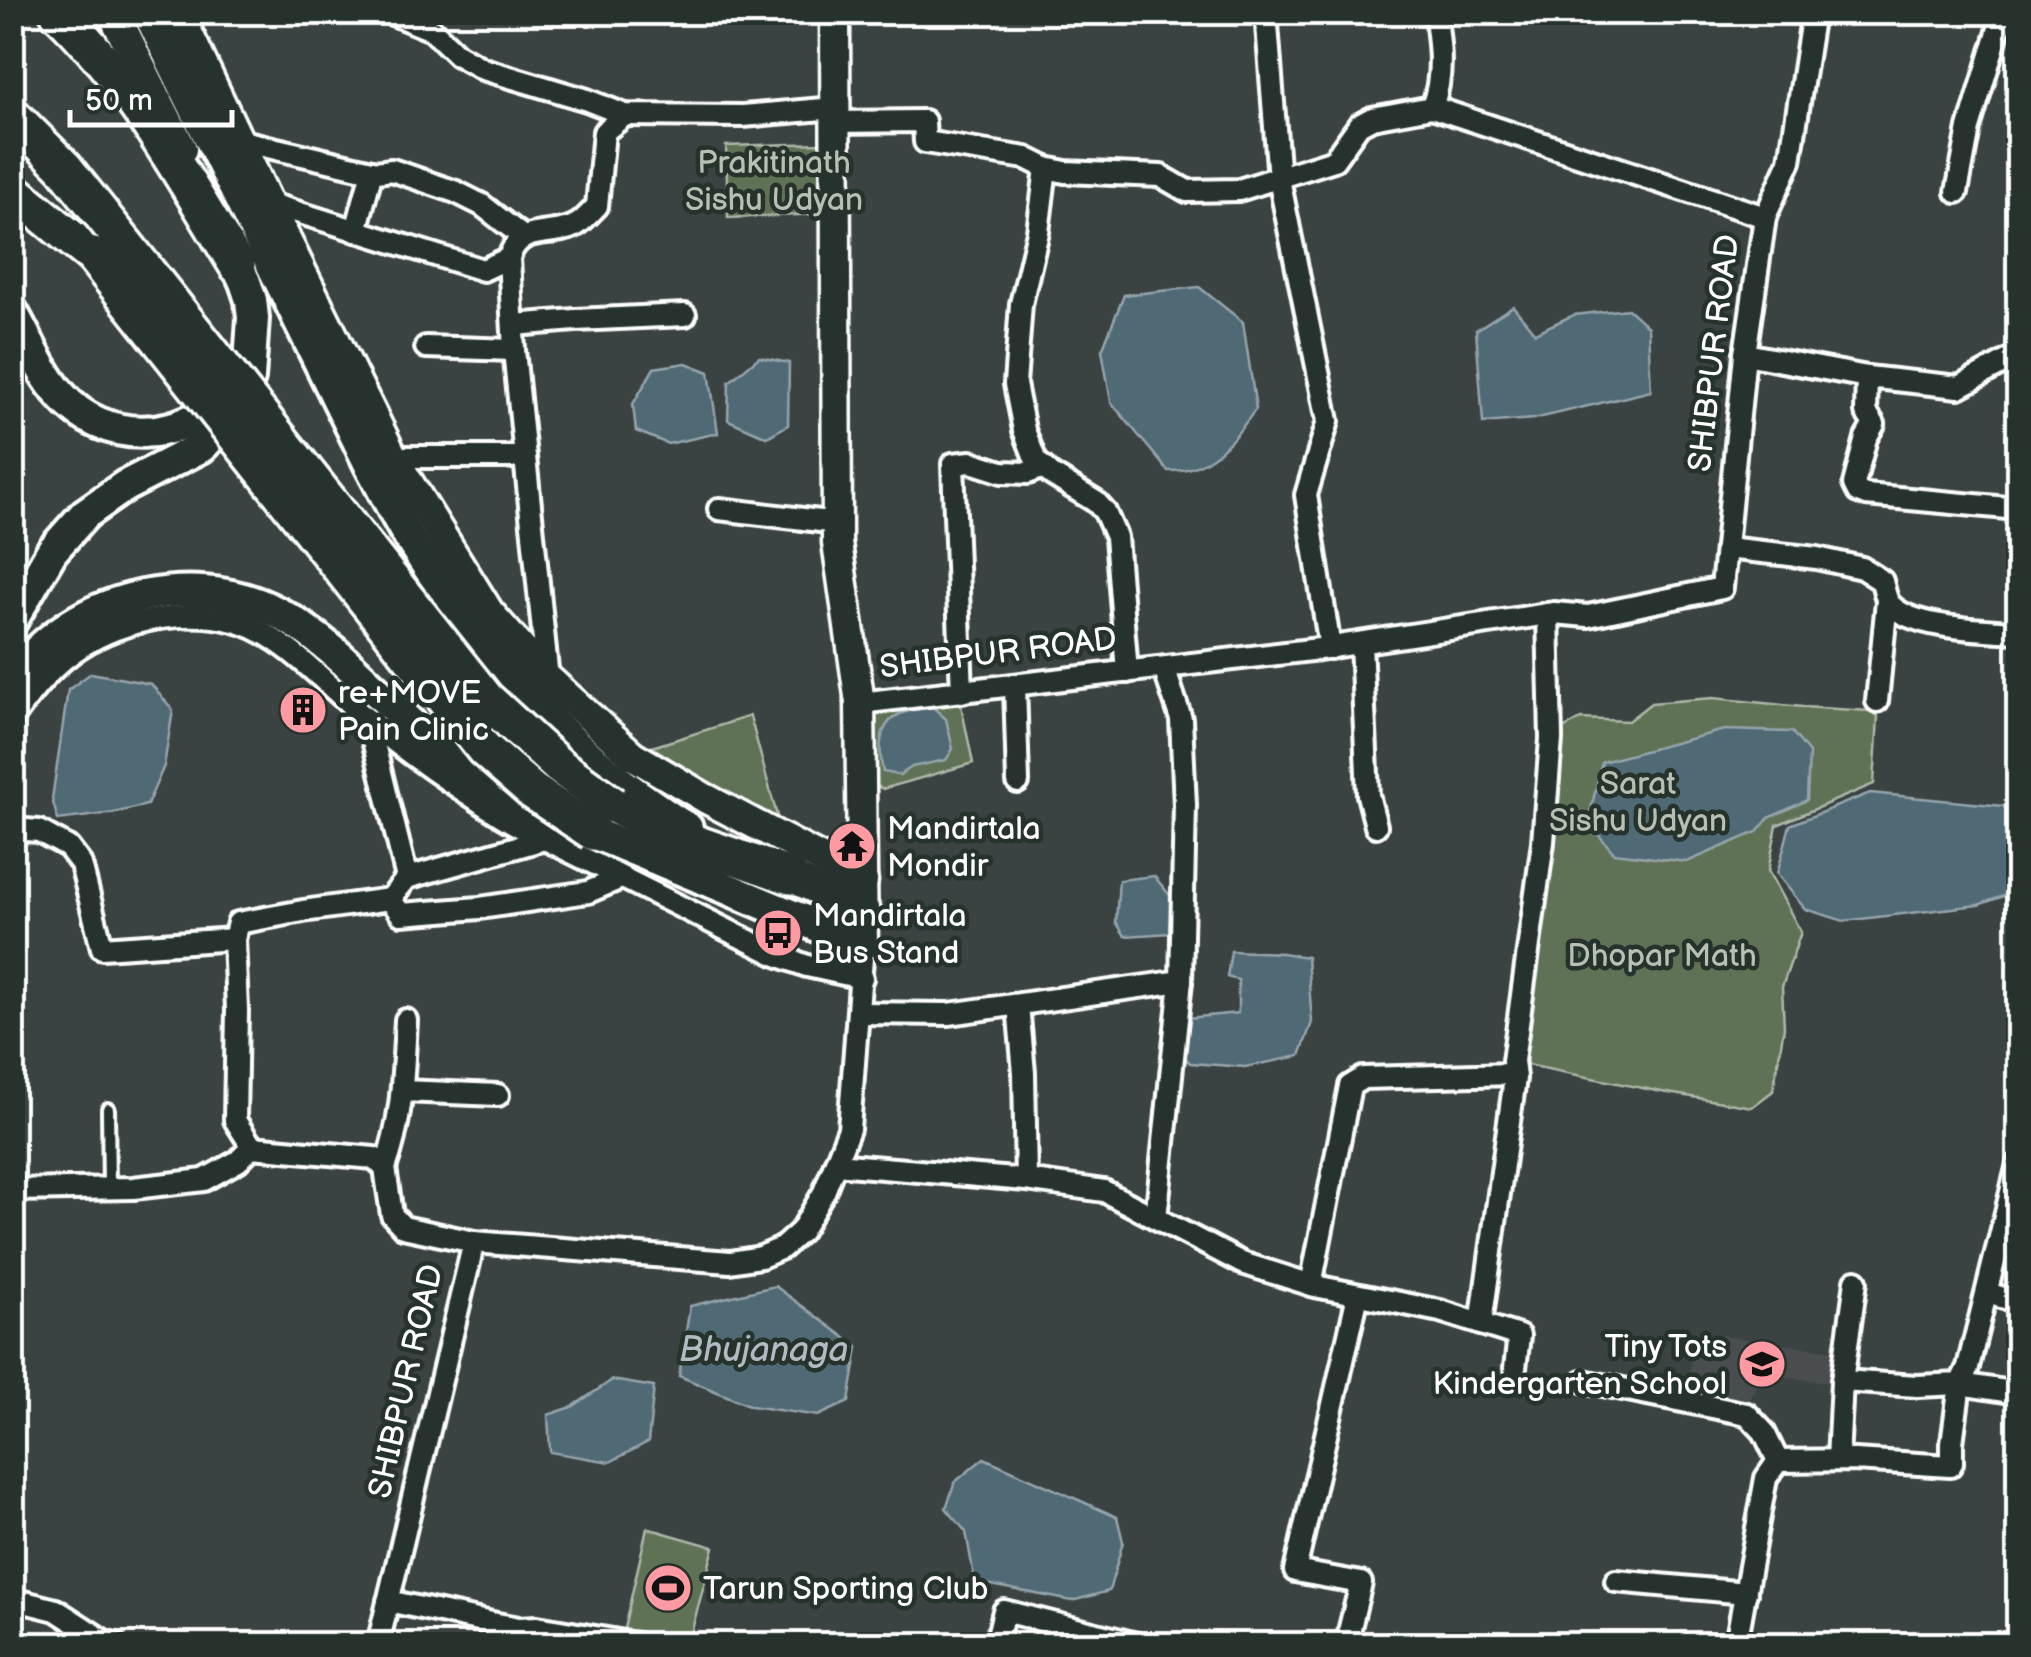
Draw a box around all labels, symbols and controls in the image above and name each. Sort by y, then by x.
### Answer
scale bar [70,65,232,127]
text: 50 m [85,83,153,119]
park label: Prakitinath Sishu Udyan [685,144,863,220]
street label: SHIBPUR ROAD [1681,232,1748,474]
street label: SHIBPUR ROAD [877,620,1119,687]
place label: re+MOVE Pain Clinic [338,674,489,750]
building icon: re+MOVE Pain Clinic [277,684,329,736]
park label: Sarat Sishu Udyan [1549,765,1727,841]
place label: Mandirtala Mondir [887,810,1041,886]
temple icon: Mandirtala Mondir [826,820,878,872]
place label: Mandirtala Bus Stand [813,897,967,973]
bus stop icon: Mandirtala Bus Stand [752,907,804,959]
park label: Dhopar Math [1567,937,1757,976]
street label: SHIBPUR ROAD [361,1261,452,1502]
place label: Tiny Tots Kindergarten School [1433,1328,1727,1404]
water label: Bhujanaga [679,1329,849,1372]
school or university icon: Tiny Tots Kindergarten School [1736,1338,1788,1390]
sports icon: Tarun Sporting Club [642,1562,694,1614]
place label: Tarun Sporting Club [703,1570,989,1609]

